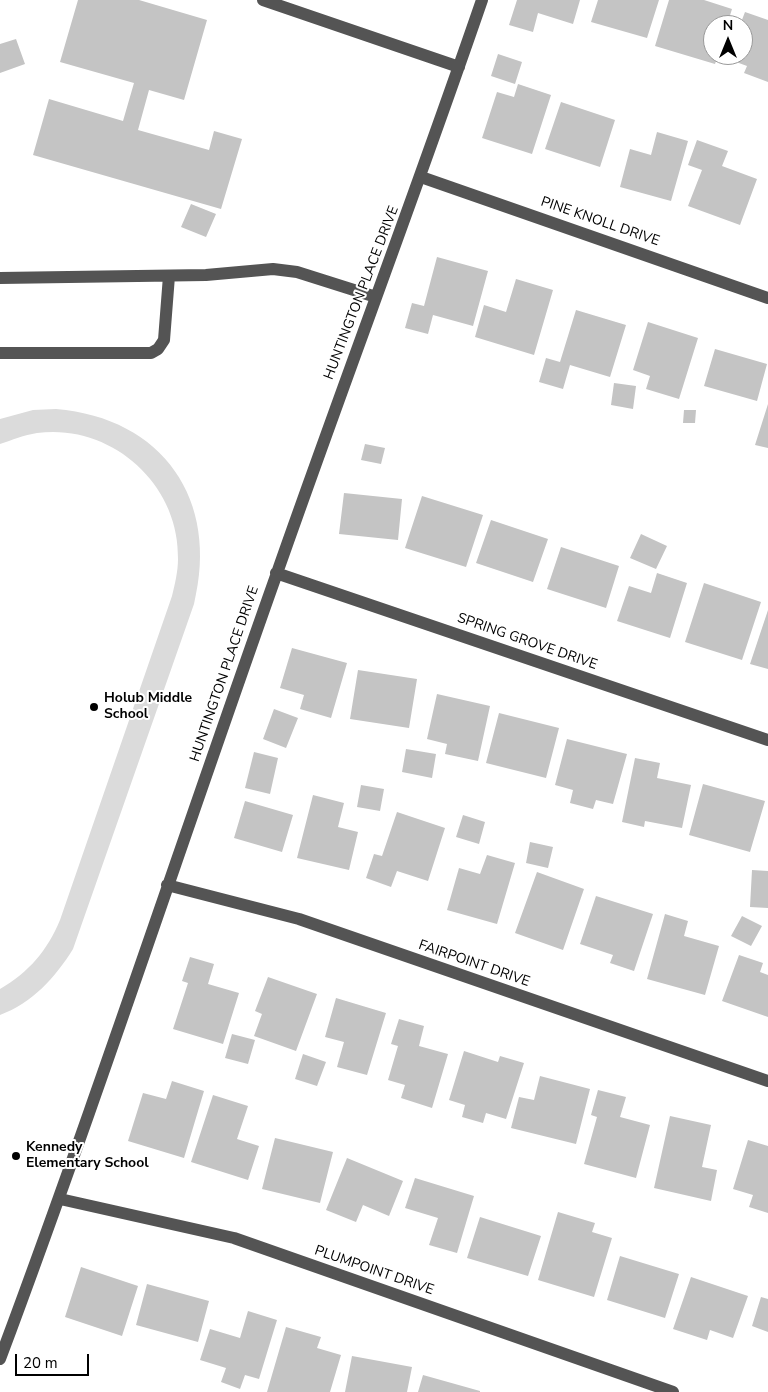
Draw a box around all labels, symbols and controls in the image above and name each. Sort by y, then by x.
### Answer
north arrow [703,15,753,65]
text: N [723,16,733,35]
street label: PINE KNOLL DRIVE [538,194,662,250]
street label: HUNTINGTON PLACE DRIVE [321,204,403,382]
street label: HUNTINGTON PLACE DRIVE [187,584,263,764]
street label: SPRING GROVE DRIVE [455,610,599,674]
place label: Holub Middle School [104,691,192,724]
marker: Holub Middle School [88,701,100,713]
street label: FAIRPOINT DRIVE [416,937,532,991]
place label: Kennedy Elementary School [26,1140,149,1172]
marker: Kennedy Elementary School [10,1150,22,1162]
street label: PLUMPOINT DRIVE [312,1243,436,1299]
scale bar [18,1344,91,1376]
text: 20 m [23,1353,58,1373]

